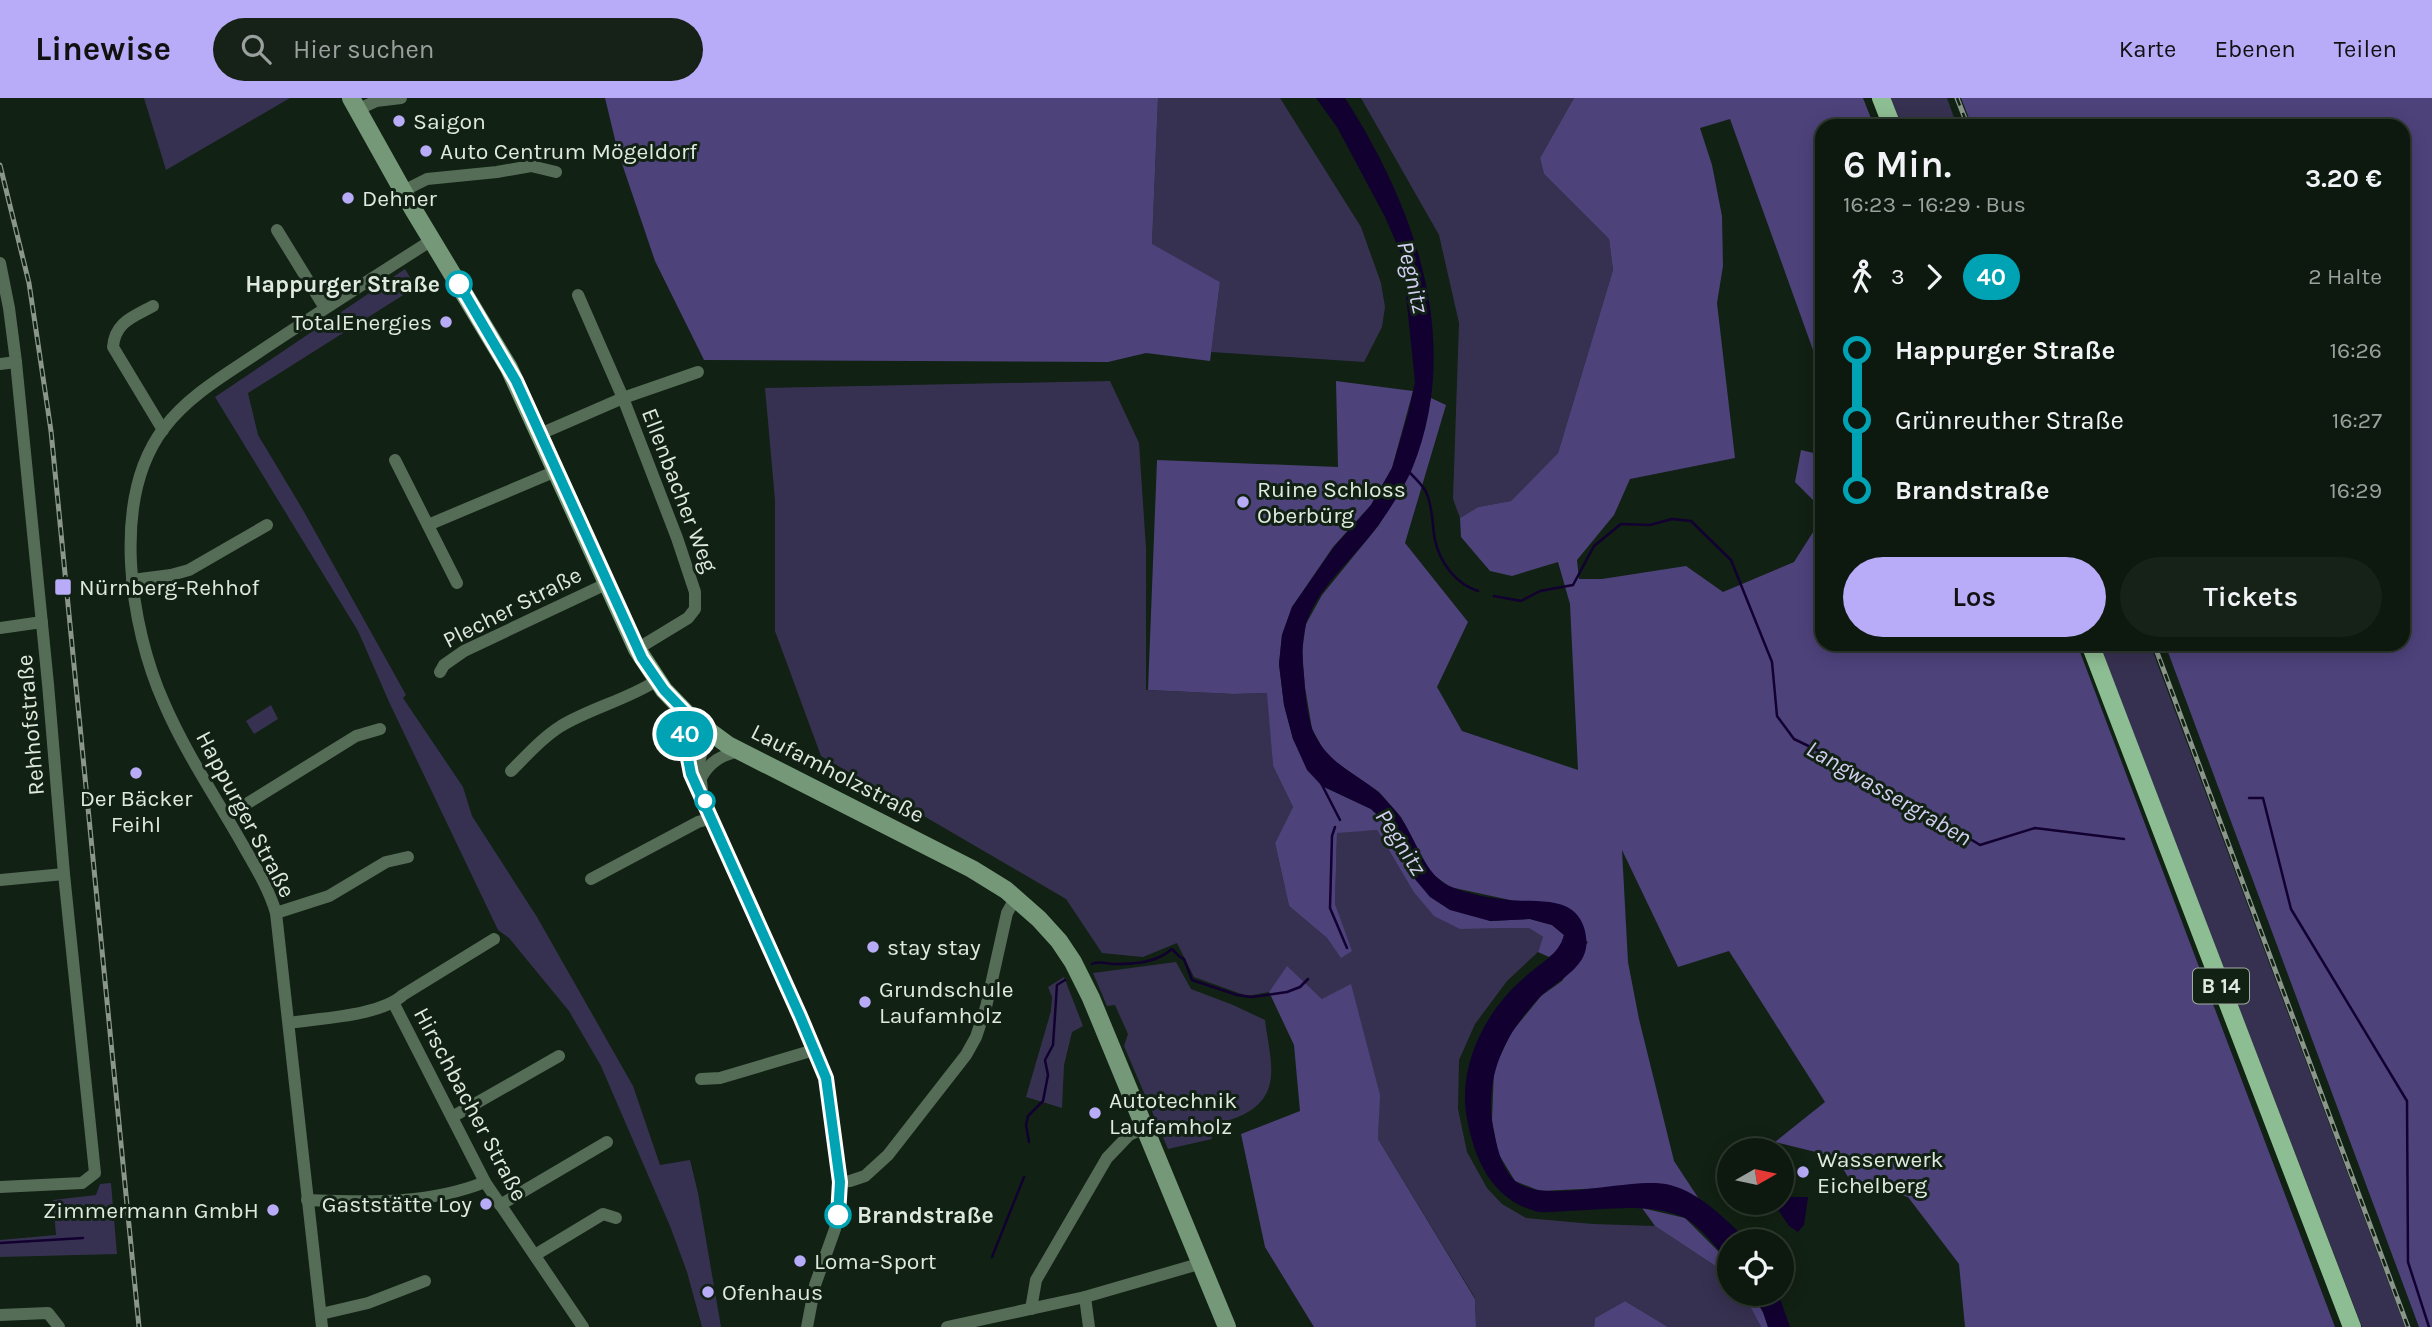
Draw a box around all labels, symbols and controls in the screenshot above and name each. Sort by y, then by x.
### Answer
search box [213,18,703,81]
text: Linewise [35,30,171,68]
icon: search [237,30,275,68]
text: Hier suchen [293,34,435,65]
text: Karte [2119,35,2176,63]
text: Ebenen [2214,35,2296,63]
text: Teilen [2334,35,2397,63]
place label: Saigon [413,108,486,135]
marker: Saigon [391,113,407,129]
place label: Auto Centrum Mögeldorf [440,138,697,165]
text: 6 Min. [1843,142,1952,187]
marker: Auto Centrum Mögeldorf [418,143,434,159]
text: 3.20 € [2305,163,2382,194]
place label: Dehner [362,185,438,212]
marker: Dehner [340,190,356,206]
text: 16:23 – 16:29 · Bus [1843,191,2026,218]
water label: Pegnitz [1391,238,1435,317]
icon: walk [1843,258,1881,296]
icon: forward [1915,258,1953,296]
text: 3 [1891,263,1905,290]
text: 40 [1977,263,2006,291]
text: 2 Halte [2308,263,2382,290]
place label: Happurger Straße [245,271,440,298]
marker: Happurger Straße [446,271,472,297]
place label: TotalEnergies [292,309,432,336]
marker: TotalEnergies [438,314,454,330]
text: Happurger Straße [1895,335,2115,366]
text: 16:26 [2329,337,2382,364]
street label: Ellenbacher Weg [636,404,723,576]
text: Grünreuther Straße [1895,405,2124,436]
text: 16:27 [2332,407,2382,434]
text: Brandstraße [1895,475,2049,506]
place label: Ruine Schloss Oberbürg [1257,476,1406,529]
text: 16:29 [2329,477,2382,504]
marker: Ruine Schloss Oberbürg [1235,494,1251,510]
button: Los [1843,557,2106,637]
button: Tickets [2120,557,2382,637]
street label: Plecher Straße [438,561,586,654]
place label: Nürnberg-Rehhof [79,574,259,601]
marker: Nürnberg-Rehhof [53,577,73,597]
street label: Rehhofstraße [11,653,50,796]
line badge: 40 [654,711,716,757]
street label: Laufamholzstraße [747,718,929,829]
text: 40 [670,720,700,748]
street label: Happurger Straße [190,726,301,902]
water label: Langwassergraben [1801,734,1977,852]
marker: Der Bäcker Feihl [128,765,144,781]
place label: Der Bäcker Feihl [80,785,193,838]
unlabelled marker [695,791,715,811]
water label: Pegnitz [1369,804,1433,881]
place label: stay stay [887,934,981,961]
marker: stay stay [865,939,881,955]
road number: B 14 [2193,968,2249,1004]
place label: Grundschule Laufamholz [879,976,1014,1029]
marker: Grundschule Laufamholz [857,994,873,1010]
street label: Hirschbacher Straße [408,1003,533,1206]
place label: Autotechnik Laufamholz [1109,1087,1237,1140]
marker: Autotechnik Laufamholz [1087,1105,1103,1121]
north arrow [1717,1138,1794,1214]
map controls [1717,1138,1794,1306]
place label: Wasserwerk Eichelberg [1817,1146,1944,1199]
marker: Wasserwerk Eichelberg [1795,1164,1811,1180]
place label: Gaststätte Loy [322,1191,472,1218]
marker: Gaststätte Loy [478,1196,494,1212]
place label: Zimmermann GmbH [43,1197,259,1224]
marker: Zimmermann GmbH [265,1202,281,1218]
marker: Brandstraße [825,1202,851,1228]
place label: Brandstraße [857,1202,994,1229]
button: locate [1717,1229,1794,1306]
place label: Loma-Sport [814,1248,937,1275]
marker: Loma-Sport [792,1253,808,1269]
place label: Ofenhaus [722,1279,823,1306]
marker: Ofenhaus [700,1284,716,1300]

